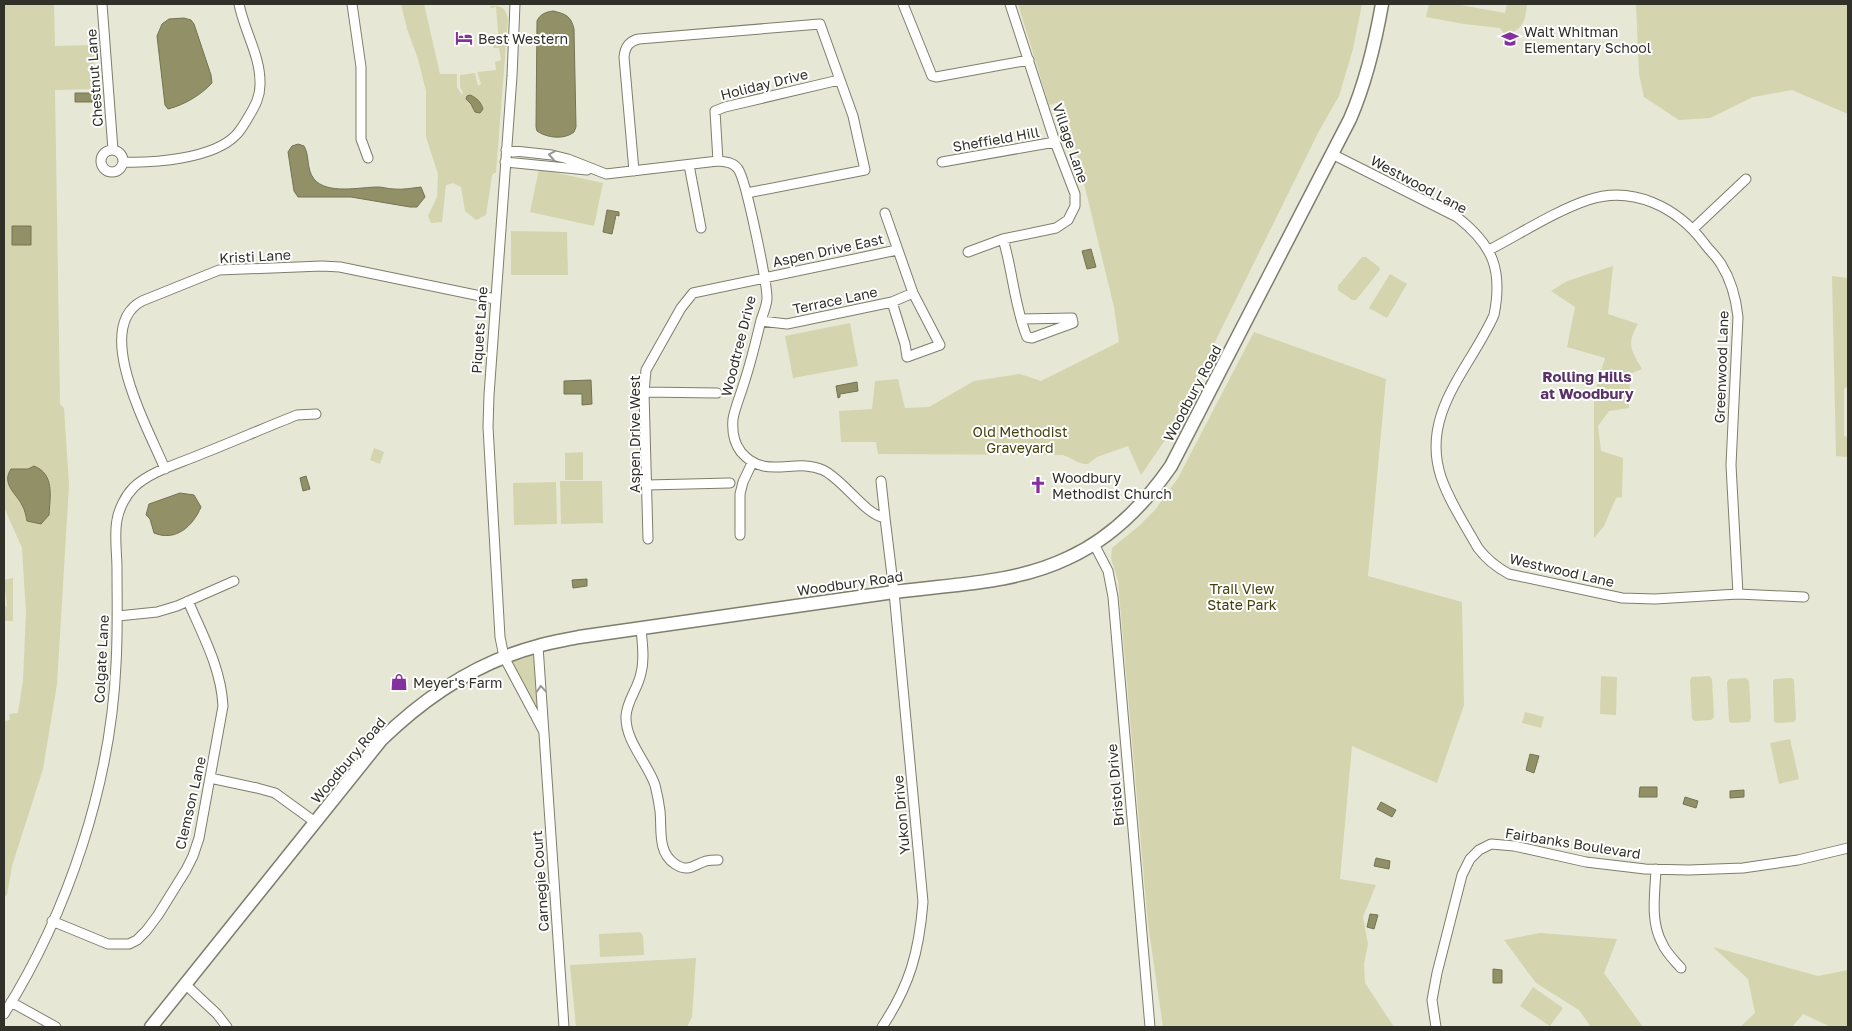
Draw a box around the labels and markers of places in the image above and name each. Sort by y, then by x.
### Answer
place label: Walt Whitman Elementary School [1524,23,1651,56]
hotel icon: Best Western [454,28,474,48]
school or university icon: Walt Whitman Elementary School [1500,29,1520,49]
place label: Best Western [478,30,568,47]
place label: Woodbury Methodist Church [1052,469,1172,502]
church icon: Woodbury Methodist Church [1028,475,1048,495]
shop icon: Meyer's Farm [389,672,409,692]
place label: Meyer's Farm [413,674,502,691]

